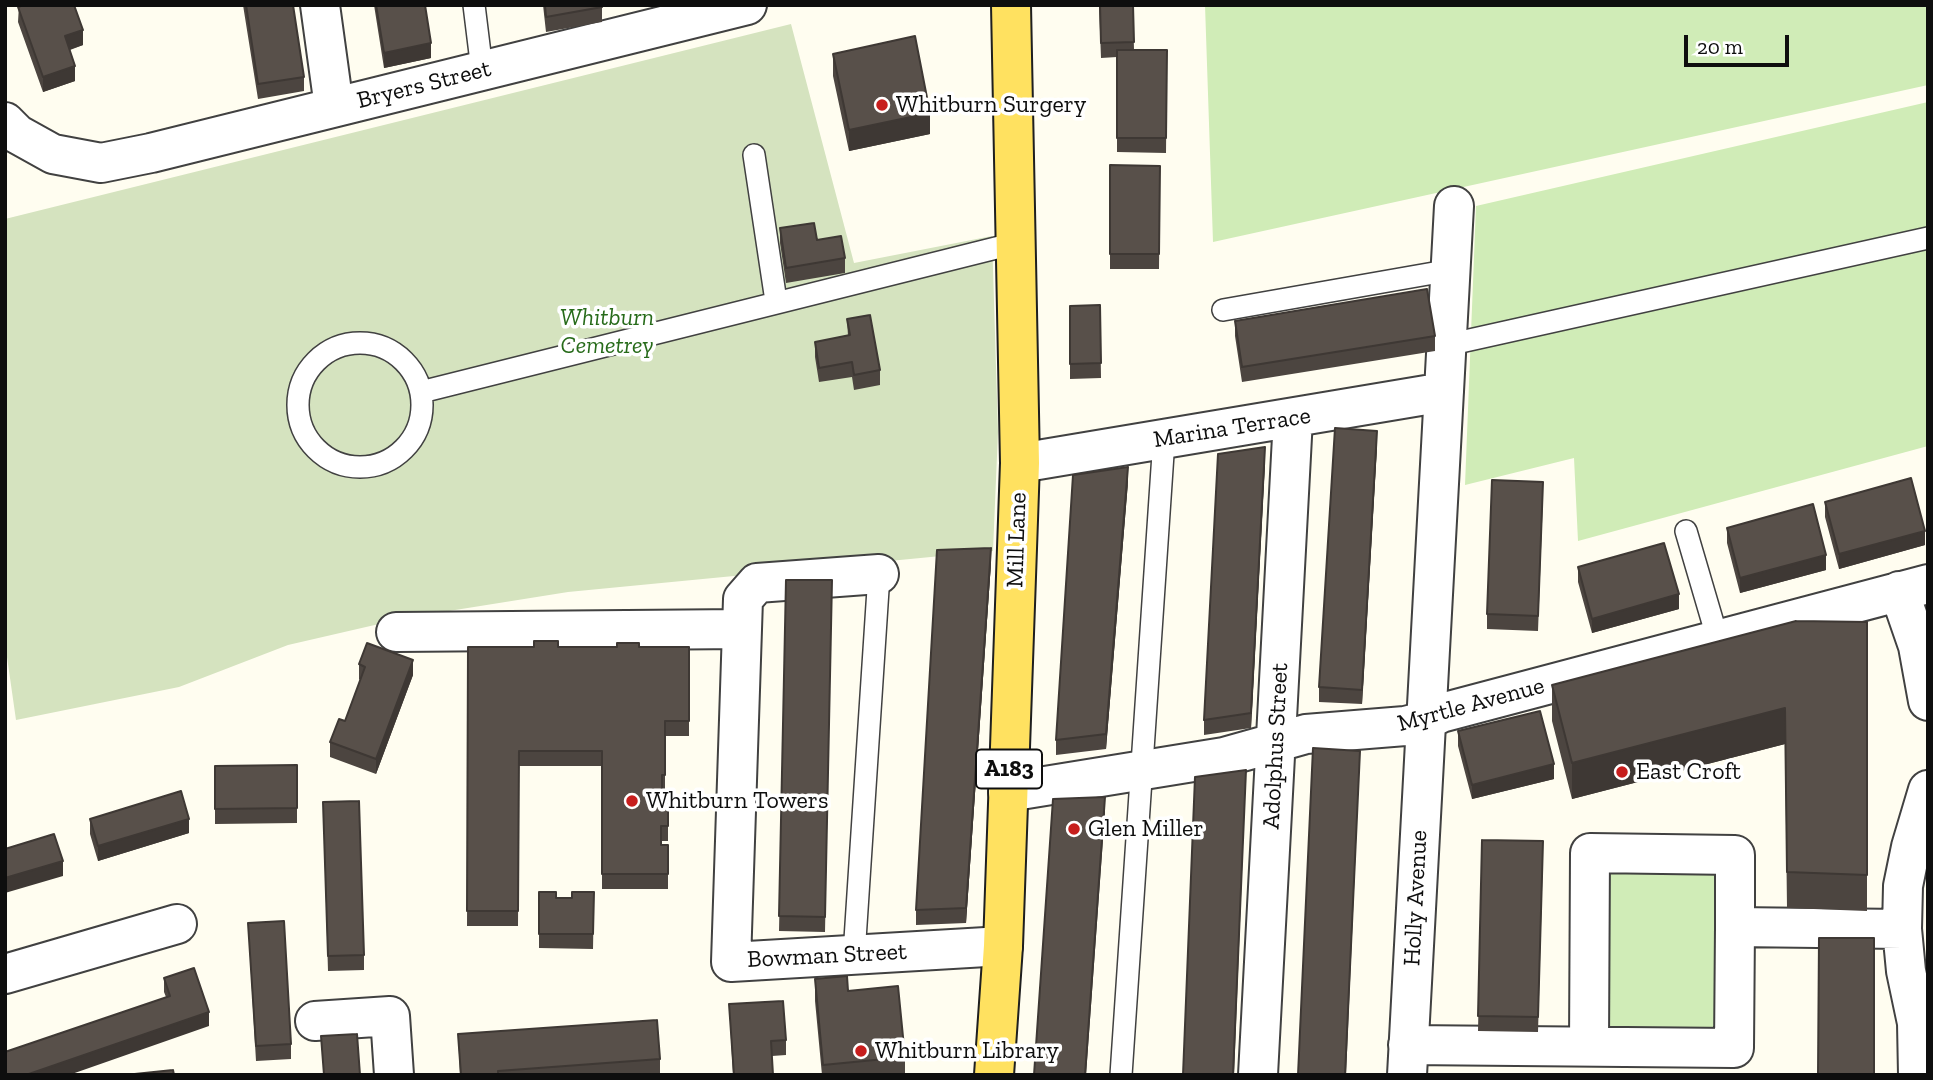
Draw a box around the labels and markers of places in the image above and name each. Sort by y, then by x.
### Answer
place label: Whitburn Surgery [896,91,1086,119]
marker: Whitburn Surgery [874,97,890,113]
place label: East Croft [1636,758,1741,786]
marker: East Croft [1614,764,1630,780]
place label: Whitburn Towers [646,787,828,815]
marker: Whitburn Towers [624,793,640,809]
place label: Glen Miller [1088,815,1203,843]
marker: Glen Miller [1066,821,1082,837]
place label: Whitburn Library [875,1037,1059,1065]
marker: Whitburn Library [853,1043,869,1059]

